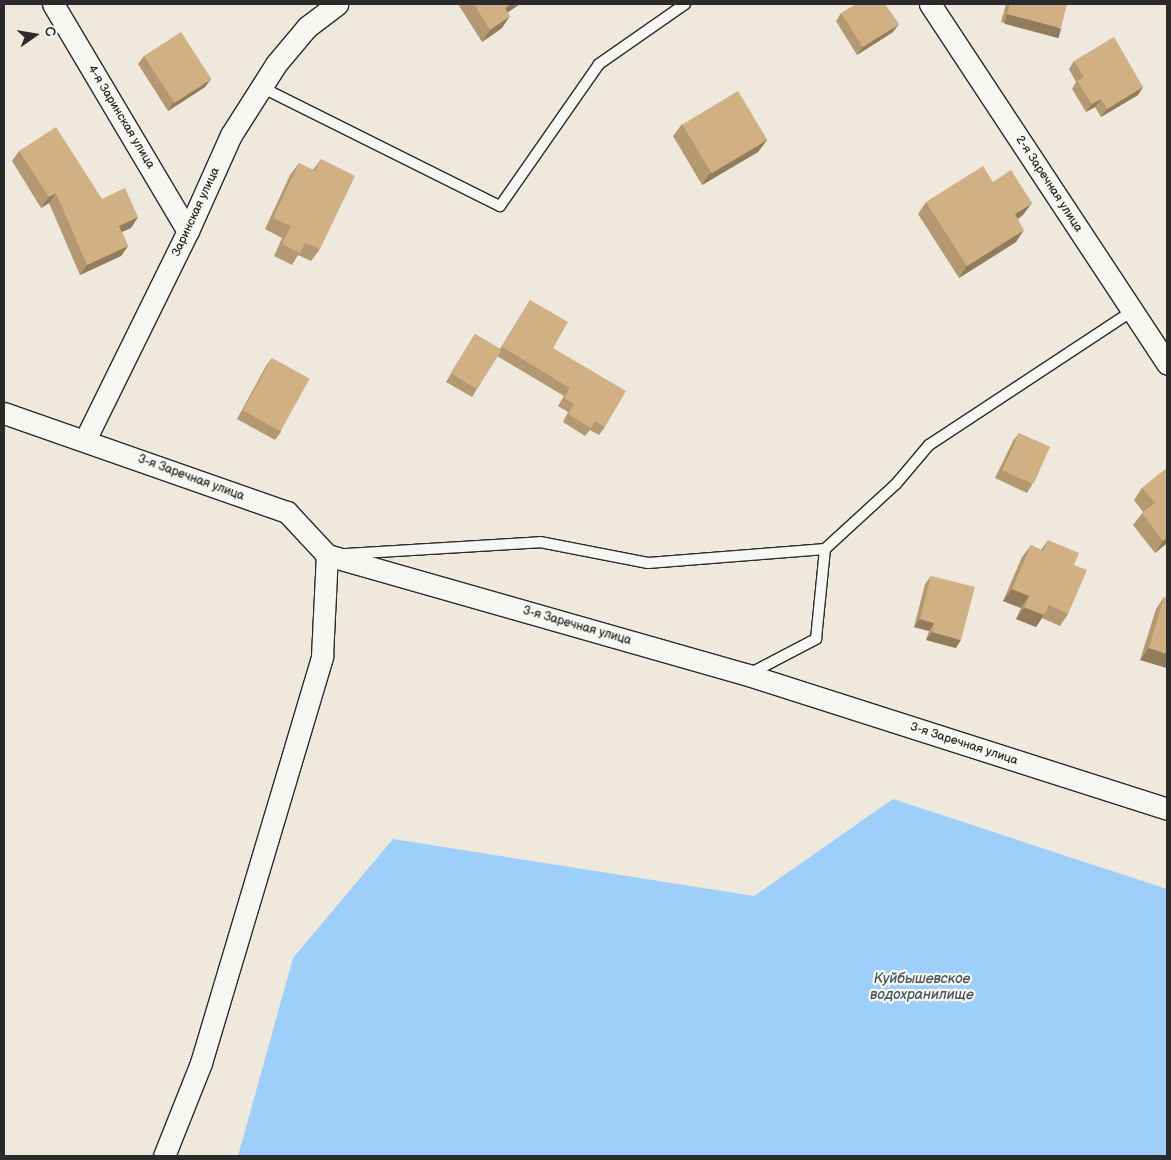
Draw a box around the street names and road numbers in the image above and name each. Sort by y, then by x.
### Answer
street label: 4-я Заринская улица [84,63,158,171]
street label: 2-я Заречная улица [1012,133,1086,235]
street label: Заринская улица [169,165,223,259]
street label: 3-я Заречная улица [136,452,246,504]
street label: 3-я Заречная улица [521,604,633,648]
street label: 3-я Заречная улица [908,720,1020,768]

